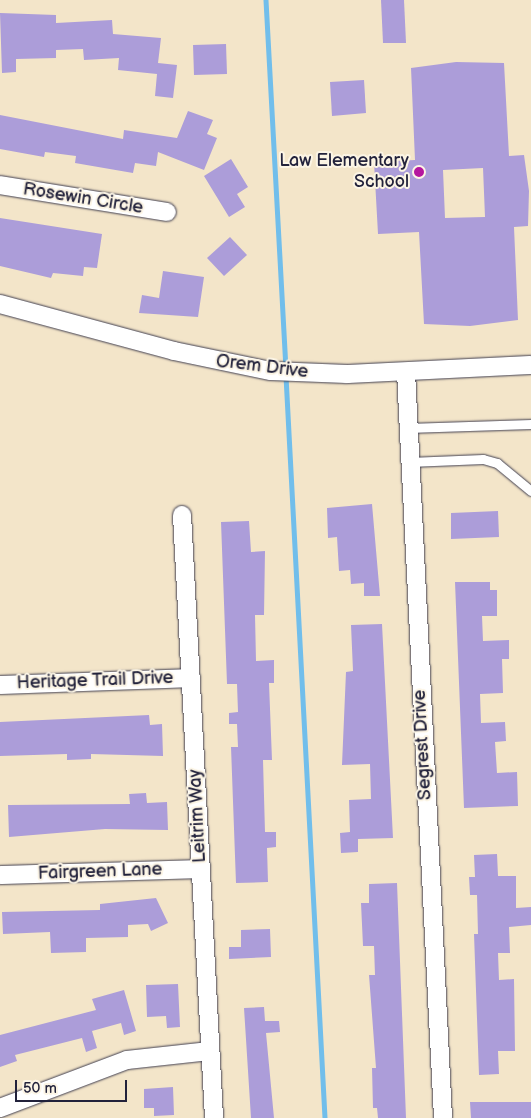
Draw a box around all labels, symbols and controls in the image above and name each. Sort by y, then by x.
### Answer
place label: Law Elementary School [279,151,409,193]
marker: Law Elementary School [413,166,425,178]
street label: Rosewin Circle [21,179,145,219]
street label: Orem Drive [215,351,309,383]
street label: Heritage Trail Drive [16,667,174,695]
street label: Segrest Drive [409,689,437,801]
street label: Leitrim Way [185,768,211,864]
street label: Fairgreen Lane [37,859,163,885]
scale bar [18,1070,130,1102]
text: 50 m [23,1079,57,1098]

